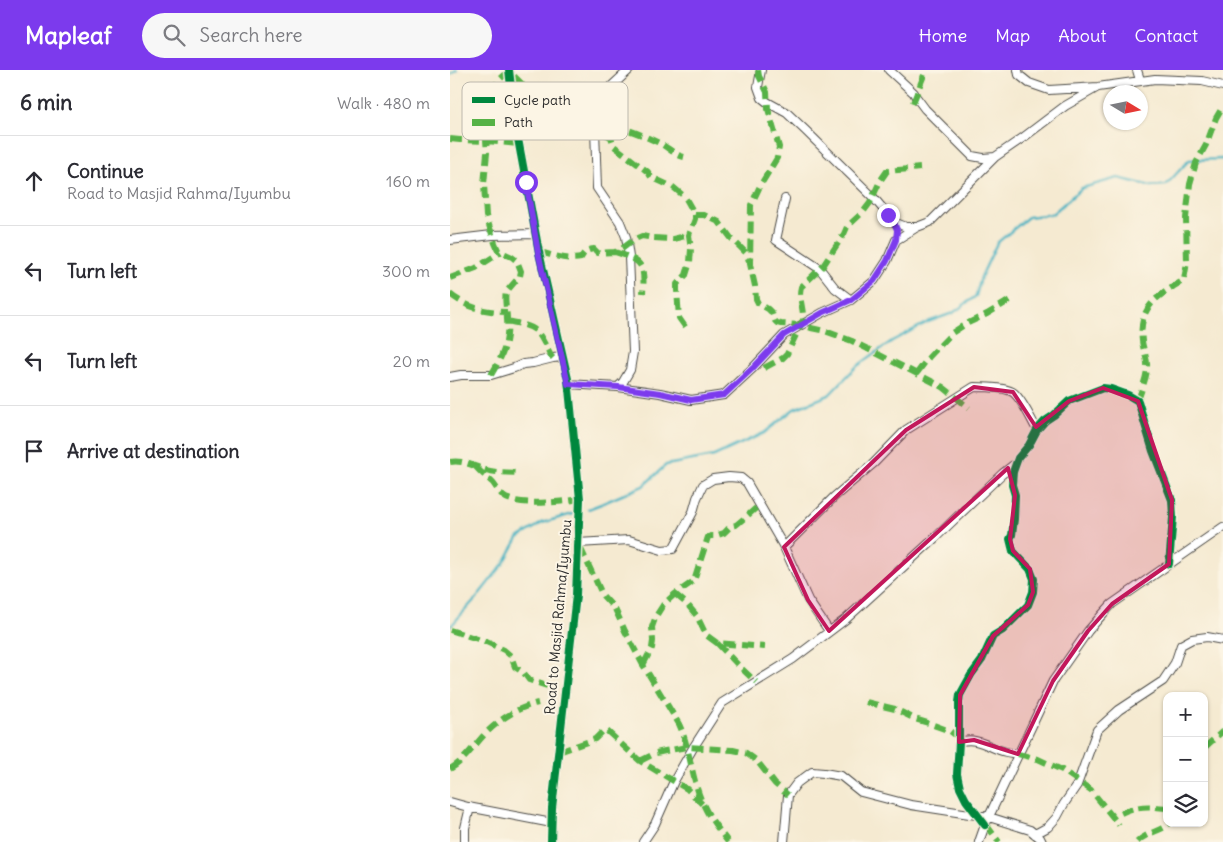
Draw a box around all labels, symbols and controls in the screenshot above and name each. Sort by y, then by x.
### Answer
search box [142,13,492,58]
text: Mapleaf [25,20,112,50]
icon: search [160,21,188,49]
text: Search here [200,23,303,47]
text: Home [919,24,967,47]
text: Map [995,24,1030,47]
text: About [1058,24,1106,47]
text: Contact [1134,24,1198,47]
legend [462,82,628,140]
north arrow [1103,85,1148,130]
text: 6 min [20,89,72,116]
text: Cycle path [504,91,571,109]
text: Walk · 480 m [337,93,430,113]
text: Path [504,113,533,131]
text: Continue [67,159,144,183]
icon: ahead [20,167,48,195]
text: 160 m [386,171,430,191]
route start [515,171,538,194]
text: Road to Masjid Rahma/Iyumbu [67,183,291,203]
route end [877,204,900,227]
icon: left [20,257,48,285]
text: Turn left [67,259,137,283]
text: 300 m [382,261,430,281]
icon: left [20,347,48,375]
text: Turn left [67,349,137,373]
text: 20 m [393,351,430,371]
icon: arrive [20,437,48,465]
text: Arrive at destination [67,439,240,463]
street label: Road to Masjid Rahma/Iyumbu [541,519,575,715]
map controls [1163,692,1208,827]
button: + [1163,692,1208,737]
button: − [1163,737,1208,782]
button: layers [1163,782,1208,827]

